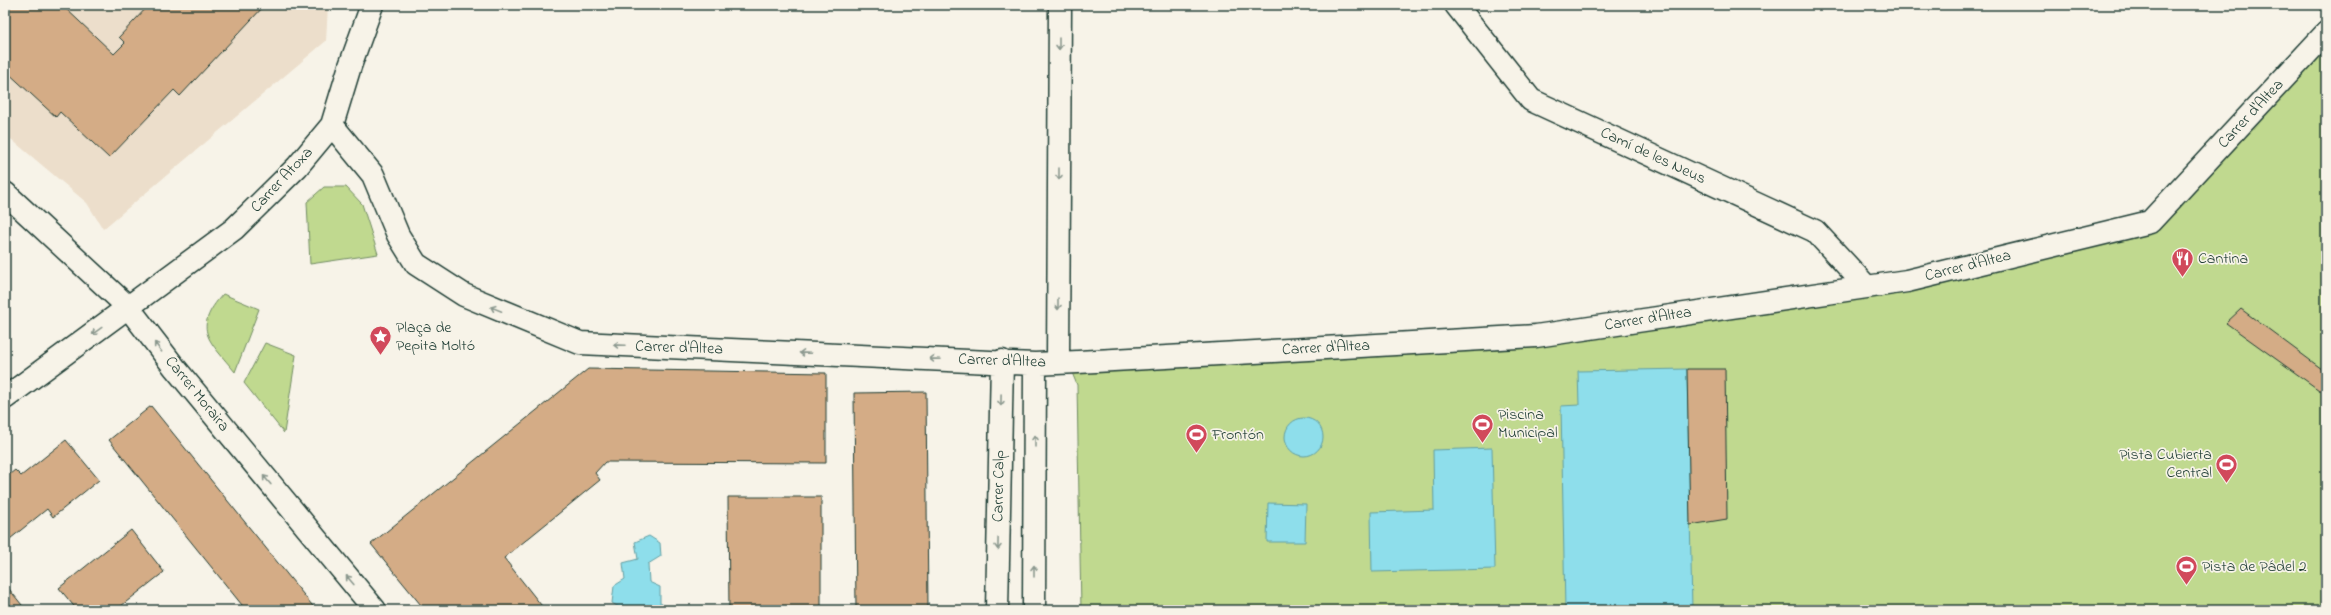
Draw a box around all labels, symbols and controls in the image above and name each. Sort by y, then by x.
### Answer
one-way arrow [1056,37,1063,50]
street label: Carrer d'Altea [2212,74,2290,154]
street label: Camí de les Neus [1596,121,1710,191]
street label: Carrer Atoxa [245,142,319,218]
one-way arrow [1055,167,1063,180]
street label: Carrer d'Altea [1922,244,2014,288]
restaurant icon: Cantina [2169,246,2195,279]
place label: Cantina [2198,247,2248,271]
one-way arrow [1055,297,1062,310]
street label: Carrer d'Altea [1603,300,1693,338]
one-way arrow [491,304,503,312]
place label: Plaça de Pepita Moltó [396,316,475,358]
place icon: Plaça de Pepita Moltó [368,324,394,357]
one-way arrow [92,326,103,335]
street label: Carrer d'Altea [635,334,723,362]
street label: Carrer d'Altea [1282,334,1370,362]
one-way arrow [154,341,163,352]
one-way arrow [613,341,626,349]
street label: Carrer d'Altea [958,347,1046,375]
one-way arrow [799,349,812,357]
street label: Carrer Moraira [159,351,235,437]
one-way arrow [929,355,942,362]
one-way arrow [997,393,1005,406]
place label: Piscina Municipal [1498,403,1558,445]
sports icon: Piscina Municipal [1469,411,1495,444]
sports icon: Frontón [1183,422,1209,455]
place label: Frontón [1211,423,1264,447]
one-way arrow [1031,435,1039,448]
place label: Pista Cubierta Central [2119,443,2212,485]
street label: Carrer Calp [986,449,1012,522]
sports icon: Pista Cubierta Central [2214,451,2240,484]
one-way arrow [263,474,272,485]
one-way arrow [994,537,1002,550]
sports icon: Pista de Pádel 2 [2174,554,2200,587]
place label: Pista de Pádel 2 [2202,555,2307,579]
one-way arrow [1030,565,1038,578]
one-way arrow [346,575,355,585]

